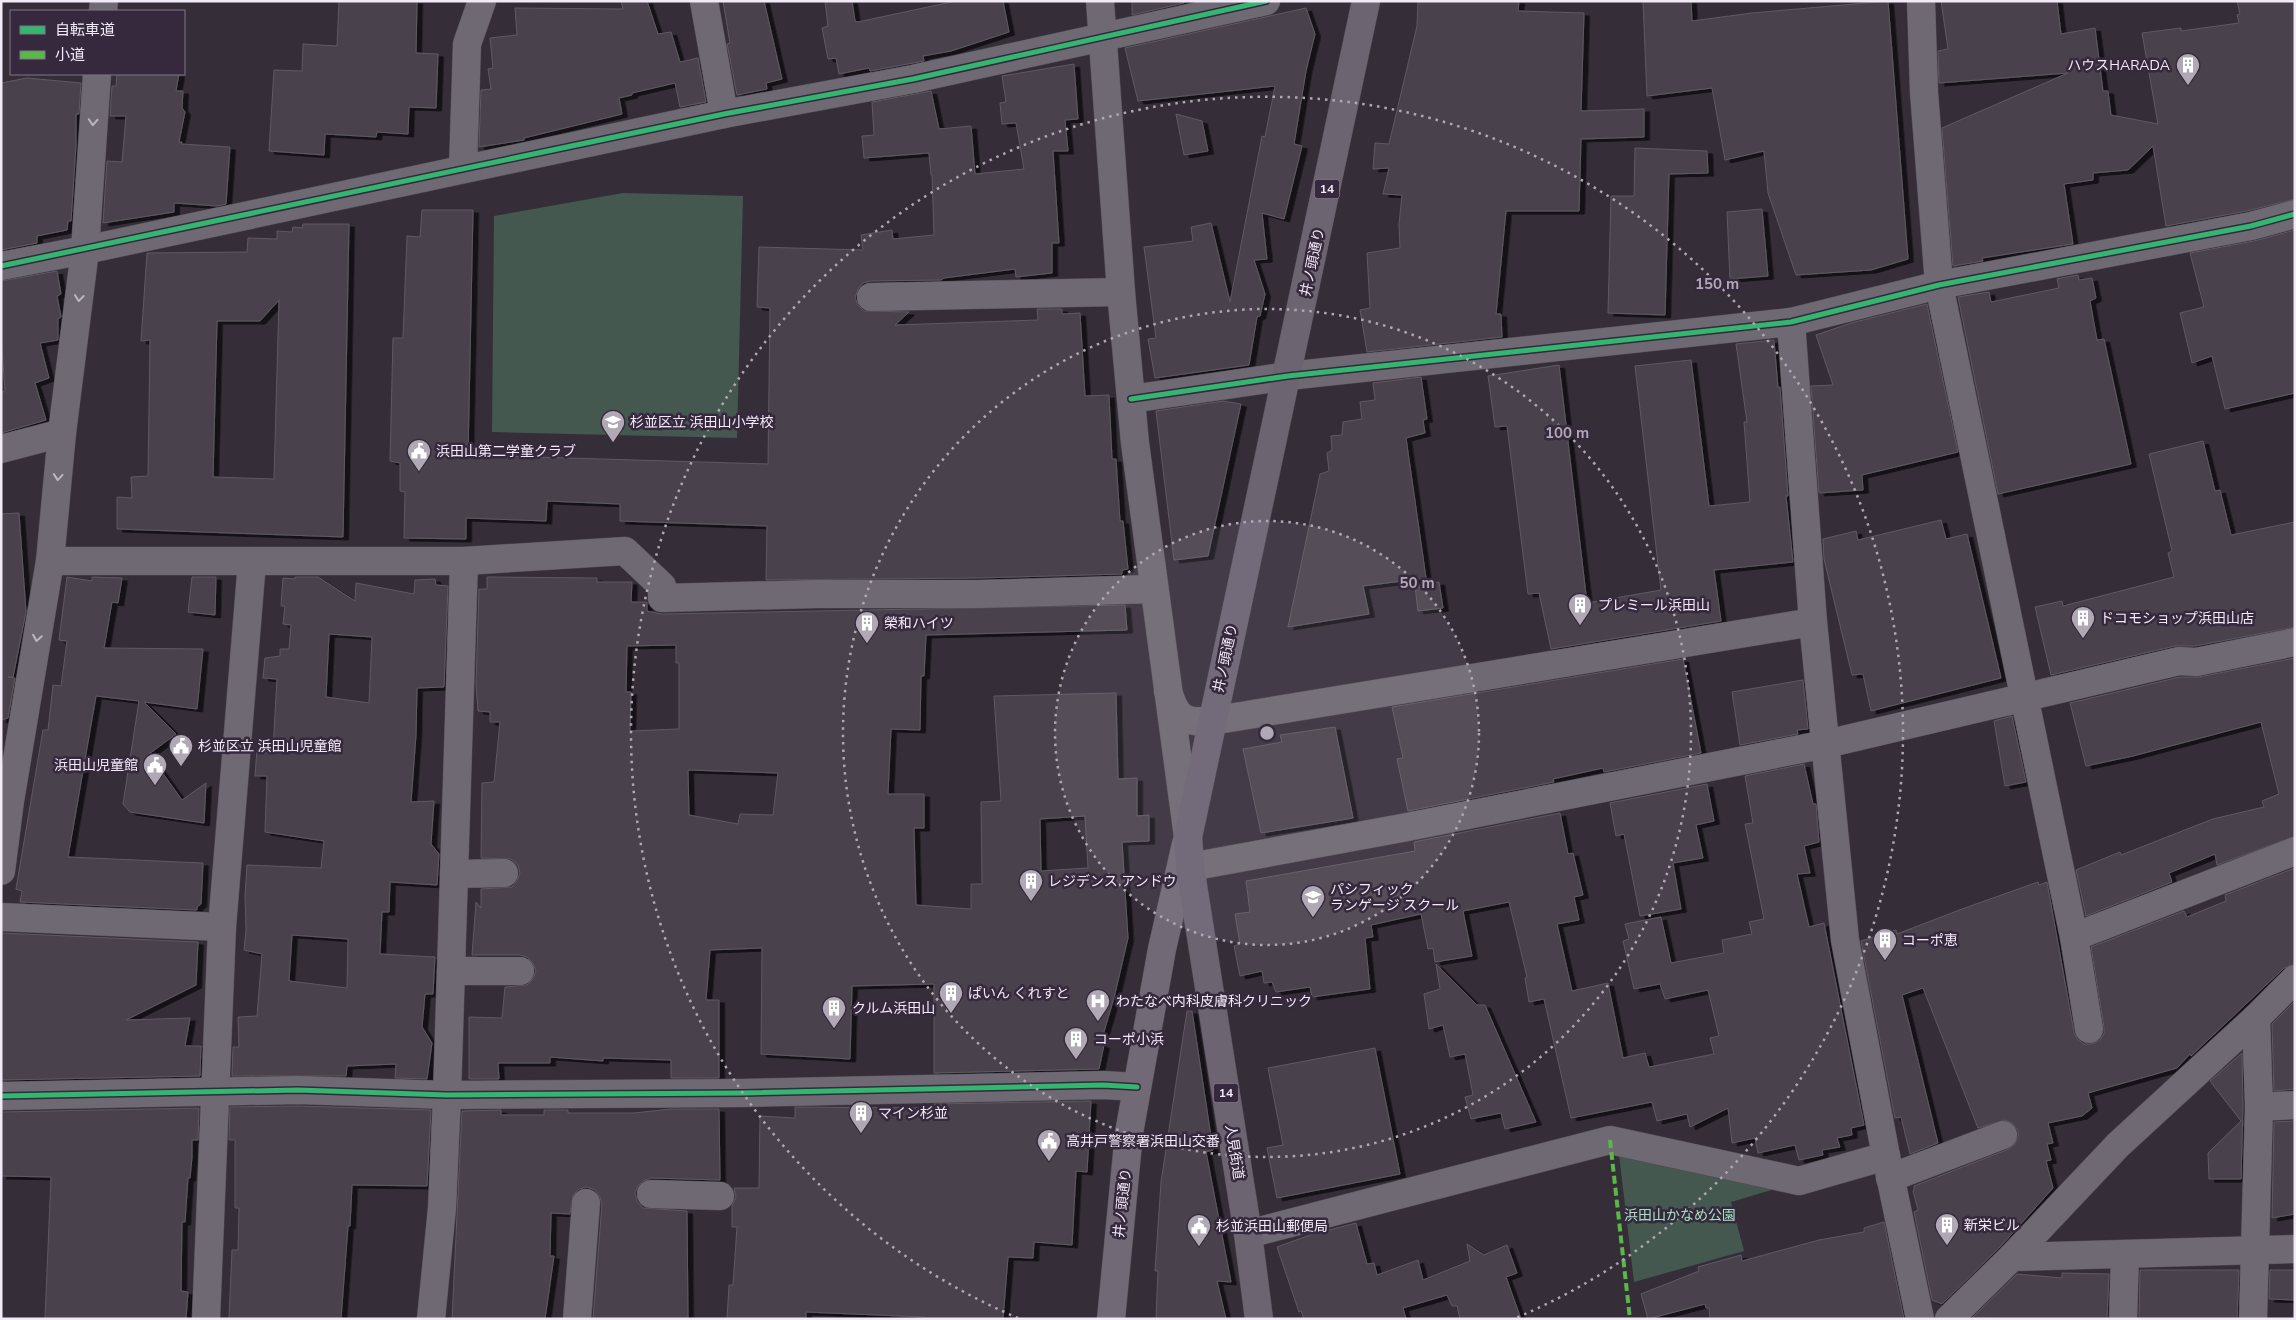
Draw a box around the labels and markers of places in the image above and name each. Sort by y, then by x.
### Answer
building icon: ハウスHARADA [2175,52,2201,86]
place label: ハウスHARADA [2067,56,2170,75]
school or university icon: 杉並区立 浜田山小学校 [600,409,626,443]
place label: 杉並区立 浜田山小学校 [630,413,774,432]
public building icon: 浜田山第二学童クラブ [406,438,432,472]
place label: 浜田山第二学童クラブ [436,442,576,461]
building icon: プレミール浜田山 [1567,592,1593,626]
place label: プレミール浜田山 [1598,596,1710,615]
building icon: ドコモショップ浜田山店 [2070,605,2096,639]
place label: ドコモショップ浜田山店 [2100,609,2254,628]
building icon: 榮和ハイツ [854,610,880,644]
place label: 榮和ハイツ [884,614,954,633]
centre of rings [1258,724,1276,742]
public building icon: 杉並区立 浜田山児童館 [168,733,194,767]
place label: 杉並区立 浜田山児童館 [198,737,342,756]
public building icon: 浜田山児童館 [142,752,168,786]
place label: 浜田山児童館 [54,756,138,775]
building icon: レジデンス アンドウ [1018,868,1044,902]
place label: レジデンス アンドウ [1048,872,1177,891]
place label: パシフィック ランゲージ スクール [1330,880,1459,915]
school or university icon: パシフィック ランゲージ スクール [1300,884,1326,918]
building icon: コーポ恵 [1872,927,1898,961]
place label: コーポ恵 [1902,931,1958,950]
building icon: ぱいん くれすと [938,980,964,1014]
place label: ぱいん くれすと [968,984,1070,1003]
hospital icon: わたなべ内科皮膚科クリニック [1085,988,1111,1022]
place label: わたなべ内科皮膚科クリニック [1116,992,1312,1011]
building icon: クルム浜田山 [821,995,847,1029]
place label: クルム浜田山 [852,999,935,1018]
building icon: コーポ小浜 [1063,1026,1089,1060]
place label: コーポ小浜 [1094,1030,1164,1049]
building icon: マイン杉並 [848,1100,874,1134]
place label: マイン杉並 [878,1104,948,1123]
public building icon: 高井戸警察署浜田山交番 [1036,1128,1062,1162]
place label: 高井戸警察署浜田山交番 [1066,1132,1220,1151]
building icon: 新栄ビル [1934,1212,1960,1246]
public building icon: 杉並浜田山郵便局 [1186,1213,1212,1247]
place label: 新栄ビル [1964,1216,2020,1235]
place label: 杉並浜田山郵便局 [1216,1217,1328,1236]

